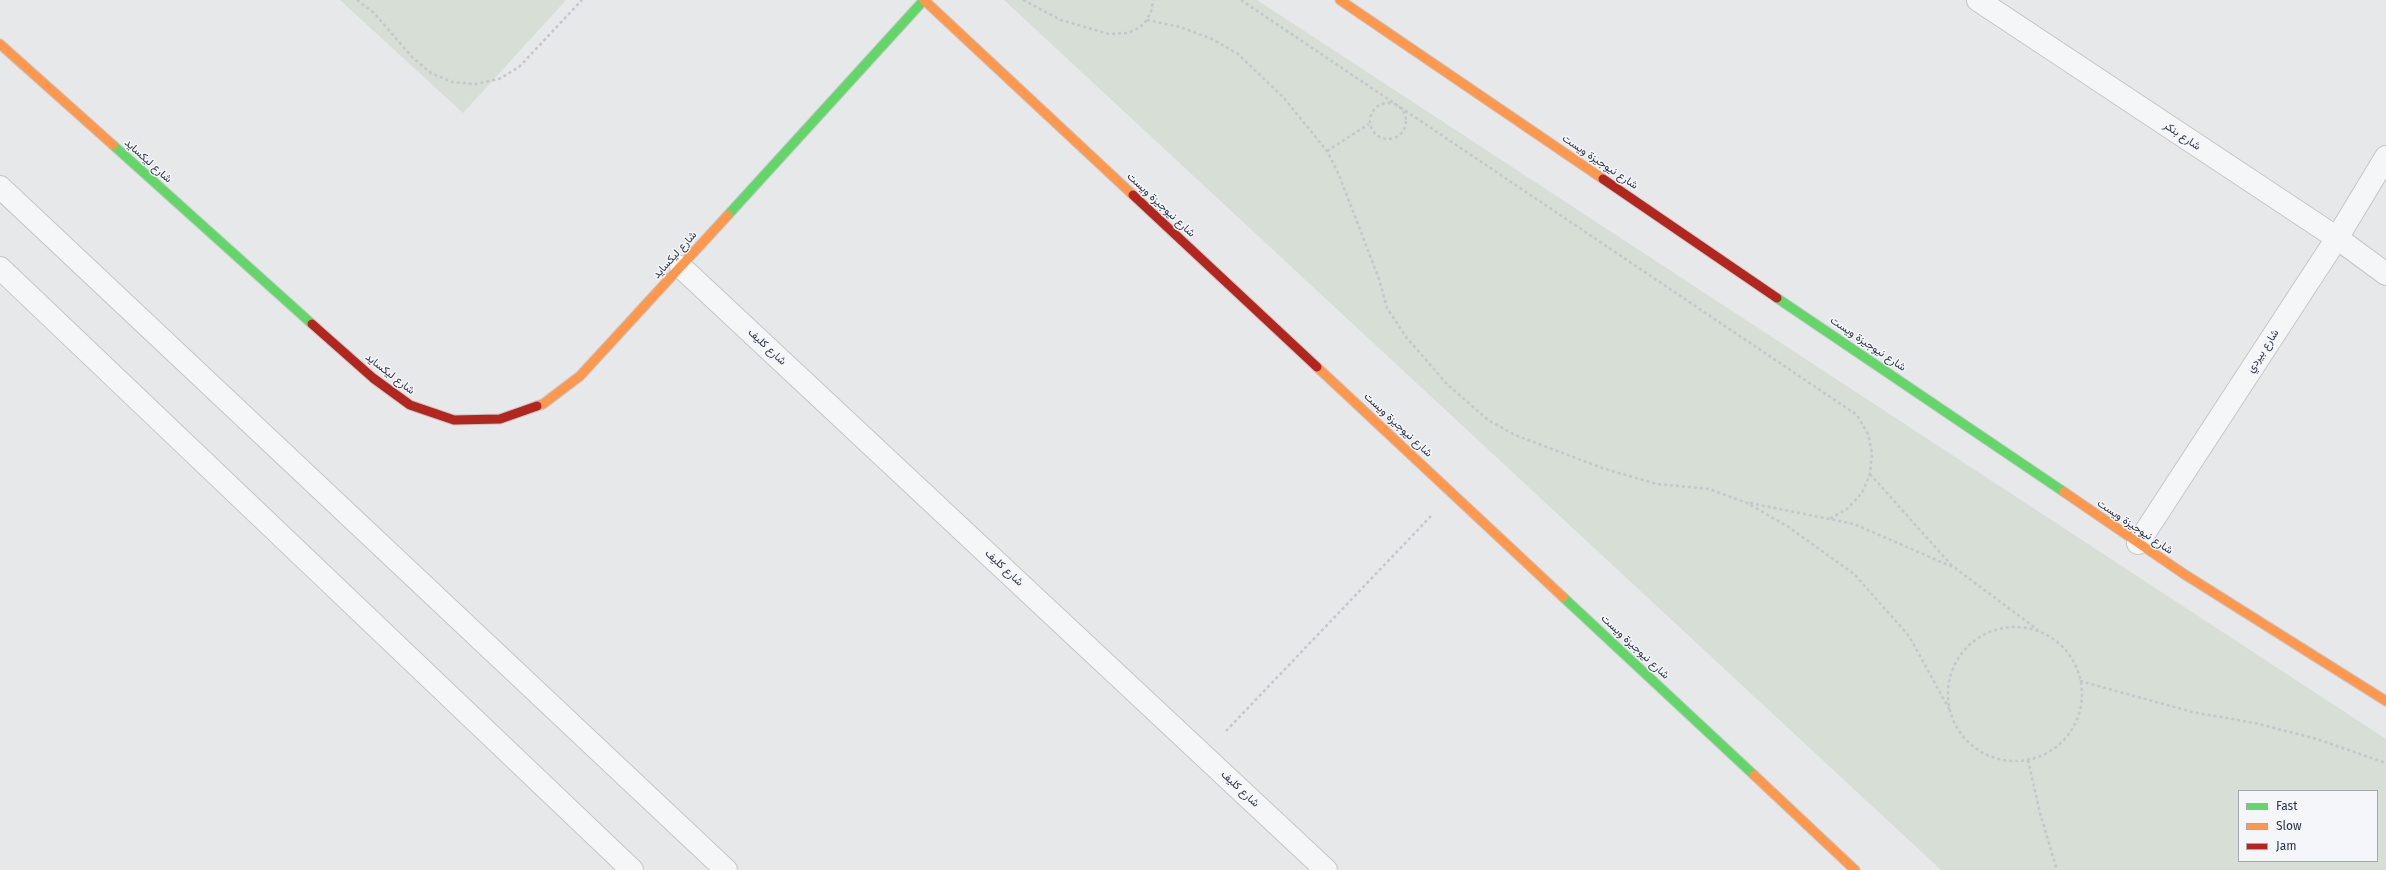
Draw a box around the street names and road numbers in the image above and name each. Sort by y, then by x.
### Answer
street label: شارع بنكر [2161,119,2203,153]
street label: شارع نيوجيزة ويست [1560,132,1640,192]
street label: شارع ليكسايد [122,136,174,186]
street label: شارع نيوجيزة ويست [1124,170,1198,240]
street label: شارع ليكسايد [650,229,700,281]
street label: شارع نيوجيزة ويست [1828,314,1908,374]
street label: شارع كليف [745,326,789,368]
street label: شارع بيردي [2244,327,2282,375]
street label: شارع ليكسايد [363,351,417,397]
street label: شارع نيوجيزة ويست [1361,390,1435,460]
street label: شارع نيوجيزة ويست [2095,497,2175,557]
street label: شارع كليف [982,547,1026,589]
street label: شارع نيوجيزة ويست [1598,612,1672,682]
street label: شارع كليف [1218,768,1262,810]

